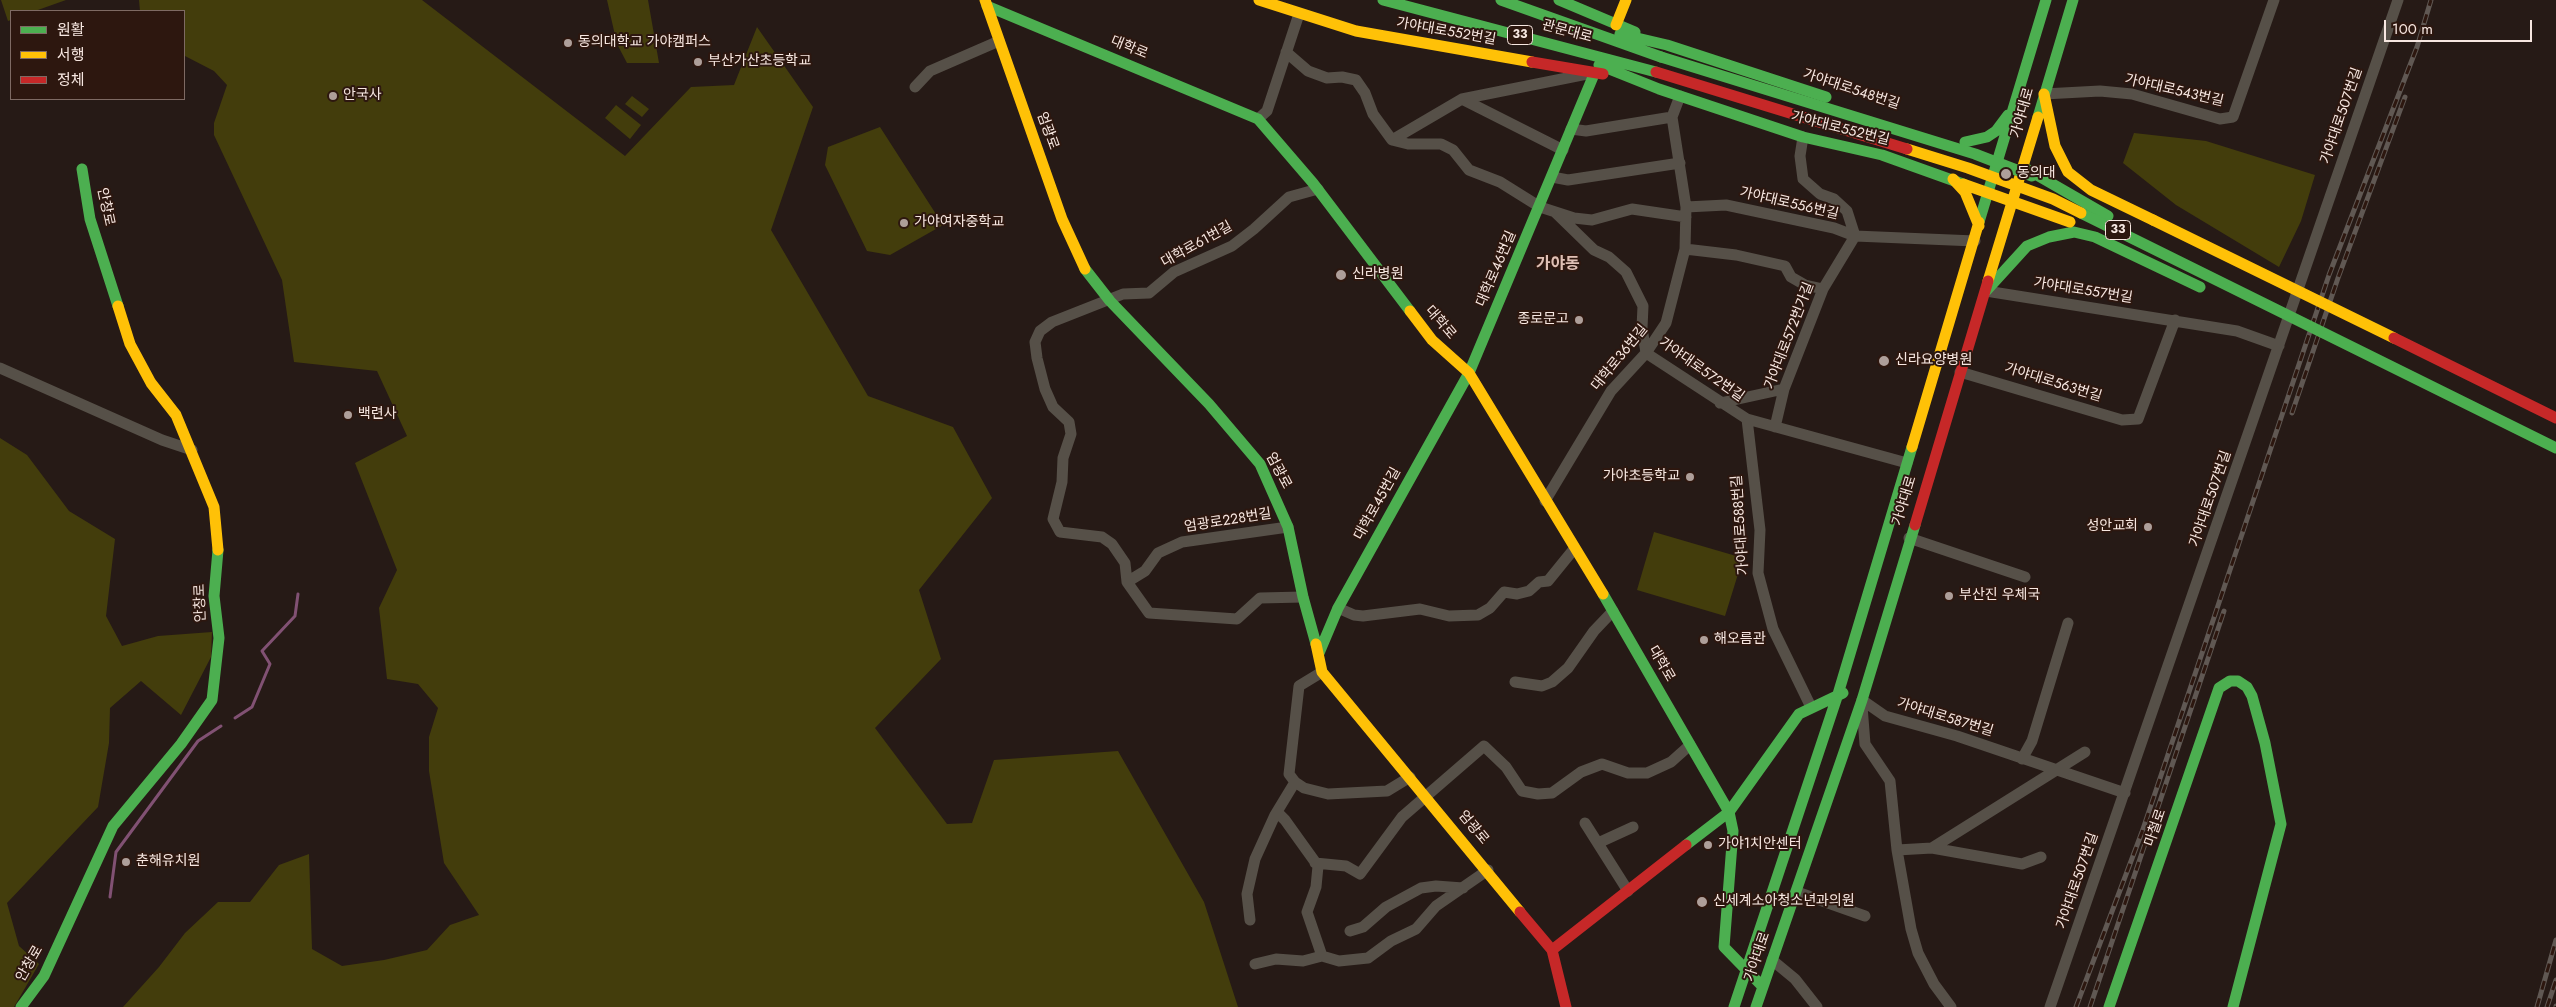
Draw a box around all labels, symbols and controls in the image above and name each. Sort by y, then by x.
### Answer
legend [10,10,185,100]
scale bar [2386,10,2534,42]
street label: 가야대로552번길 [1395,15,1497,49]
street label: 관문대로 [1540,17,1594,47]
text: 100 m [2392,18,2433,40]
text: 원활 [57,19,85,41]
road number: 33 [1508,26,1532,44]
street label: 대학로 [1108,33,1150,63]
place label: 동의대학교 가야캠퍼스 [578,35,711,51]
marker: 동의대학교 가야캠퍼스 [562,37,574,49]
text: 서행 [57,44,85,66]
place label: 부산가산초등학교 [708,54,811,70]
marker: 부산가산초등학교 [692,56,704,68]
street label: 가야대로548번길 [1800,66,1902,114]
street label: 가야대로507번길 [2318,66,2366,166]
text: 정체 [57,69,85,91]
street label: 가야대로543번길 [2123,71,2225,111]
street label: 가야대로 [2008,86,2038,140]
place label: 안국사 [343,88,382,104]
marker: 안국사 [327,90,339,102]
street label: 가야대로552번길 [1789,109,1891,149]
street label: 엄광로 [1032,110,1062,152]
place label: 동의대 [2017,166,2056,182]
marker: 동의대 [1999,167,2013,181]
street label: 가야대로556번길 [1738,184,1840,224]
street label: 안창로 [93,186,117,228]
place label: 가야여자중학교 [914,215,1004,231]
marker: 가야여자중학교 [898,217,910,229]
street label: 대학로61번길 [1158,219,1236,271]
road number: 33 [2106,220,2130,240]
street label: 대학로46번길 [1474,229,1520,309]
district label: 가야동 [1536,255,1580,275]
place label: 신라병원 [1352,267,1404,283]
marker: 신라병원 [1334,268,1348,282]
street label: 가야대로557번길 [2032,275,2134,307]
street label: 가야대로572번가길 [1762,280,1818,392]
street label: 대학로 [1421,303,1459,343]
place label: 종로문고 [1517,312,1569,328]
marker: 종로문고 [1573,314,1585,326]
street label: 대학로36번길 [1588,322,1652,394]
street label: 가야대로572번길 [1655,334,1747,406]
place label: 신라요양병원 [1895,353,1972,369]
marker: 신라요양병원 [1877,354,1891,368]
street label: 가야대로563번길 [2002,360,2104,406]
place label: 백련사 [358,407,397,423]
marker: 백련사 [342,409,354,421]
street label: 가야대로507번길 [2187,449,2235,549]
street label: 엄광로 [1262,450,1294,492]
street label: 대학로45번길 [1351,465,1405,543]
place label: 가야초등학교 [1603,469,1680,485]
marker: 가야초등학교 [1684,471,1696,483]
street label: 가야대로588번길 [1729,474,1753,576]
street label: 가야대로 [1889,474,1921,528]
street label: 엄광로228번길 [1183,506,1273,536]
place label: 성안교회 [2086,519,2138,535]
marker: 성안교회 [2142,521,2154,533]
street label: 안창로 [192,583,210,623]
place label: 부산진 우체국 [1959,588,2040,604]
marker: 부산진 우체국 [1943,590,1955,602]
place label: 해오름관 [1714,632,1766,648]
marker: 해오름관 [1698,634,1710,646]
street label: 대학로 [1644,643,1678,685]
street label: 가야대로587번길 [1895,695,1995,741]
street label: 마철로 [2142,807,2170,849]
street label: 엄광로 [1454,808,1492,848]
street label: 가야대로507번길 [2054,831,2102,931]
place label: 가야1치안센터 [1718,837,1802,853]
marker: 가야1치안센터 [1702,839,1714,851]
place label: 춘해유치원 [136,854,200,870]
marker: 춘해유치원 [120,856,132,868]
place label: 신세계소아청소년과의원 [1713,894,1855,910]
marker: 신세계소아청소년과의원 [1695,895,1709,909]
street label: 가야대로 [1742,930,1774,984]
street label: 안창로 [13,943,47,985]

